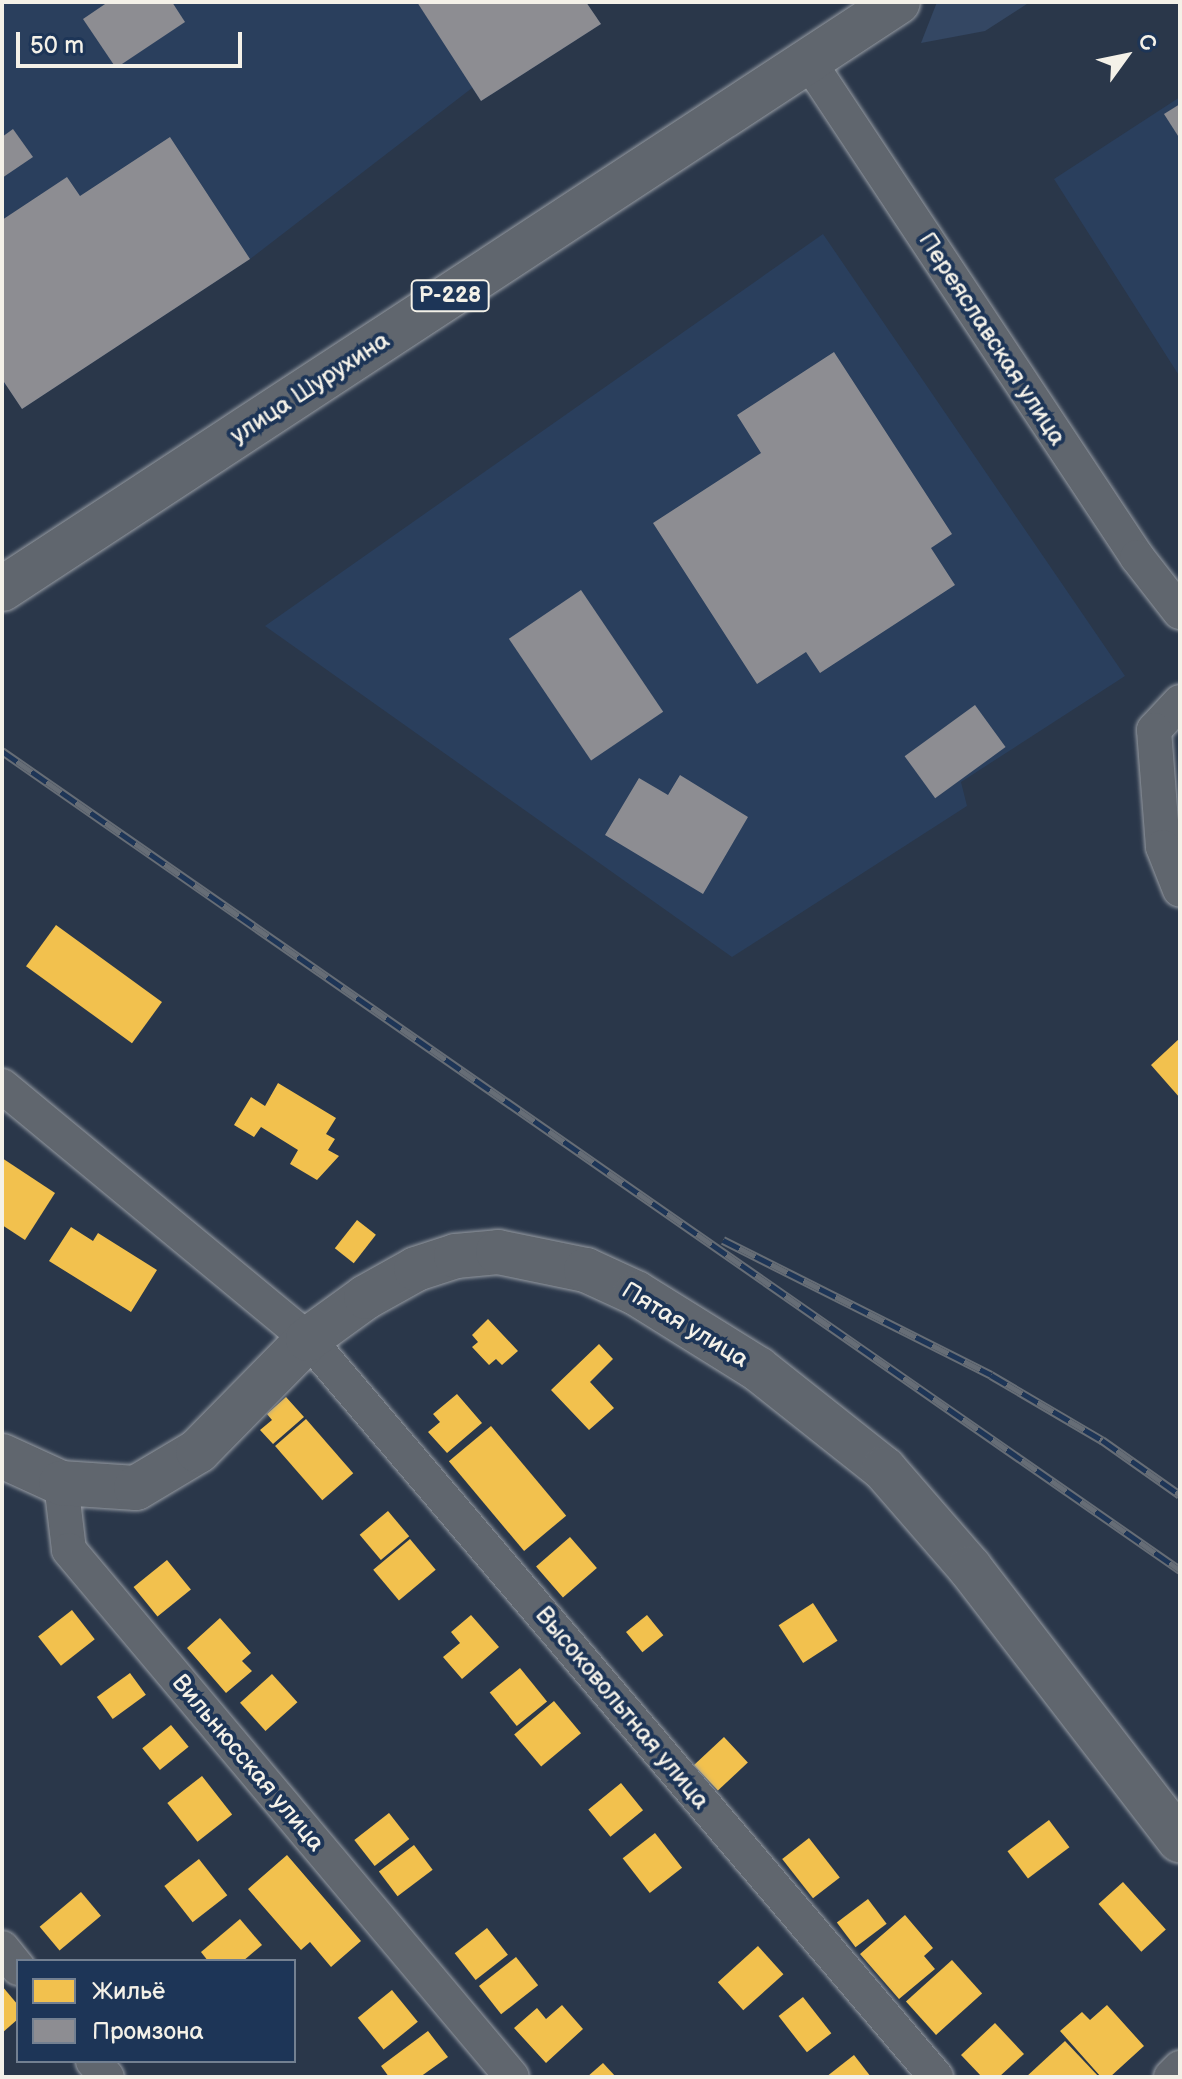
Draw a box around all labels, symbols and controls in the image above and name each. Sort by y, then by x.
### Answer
scale bar [20,16,246,66]
north arrow [1086,16,1166,96]
text: С [1131,29,1162,56]
text: 50 m [30,31,84,60]
street label: Переяславская улица [912,227,1072,451]
road number: Р-228 [410,278,490,314]
street label: улица Шурухина [225,326,395,450]
street label: Пятая улица [617,1276,753,1374]
street label: Высоковольтная улица [529,1601,715,1815]
street label: Вильнюсская улица [166,1669,330,1857]
legend [16,1959,296,2063]
text: Жильё [92,1977,165,2006]
text: Промзона [92,2017,204,2046]

